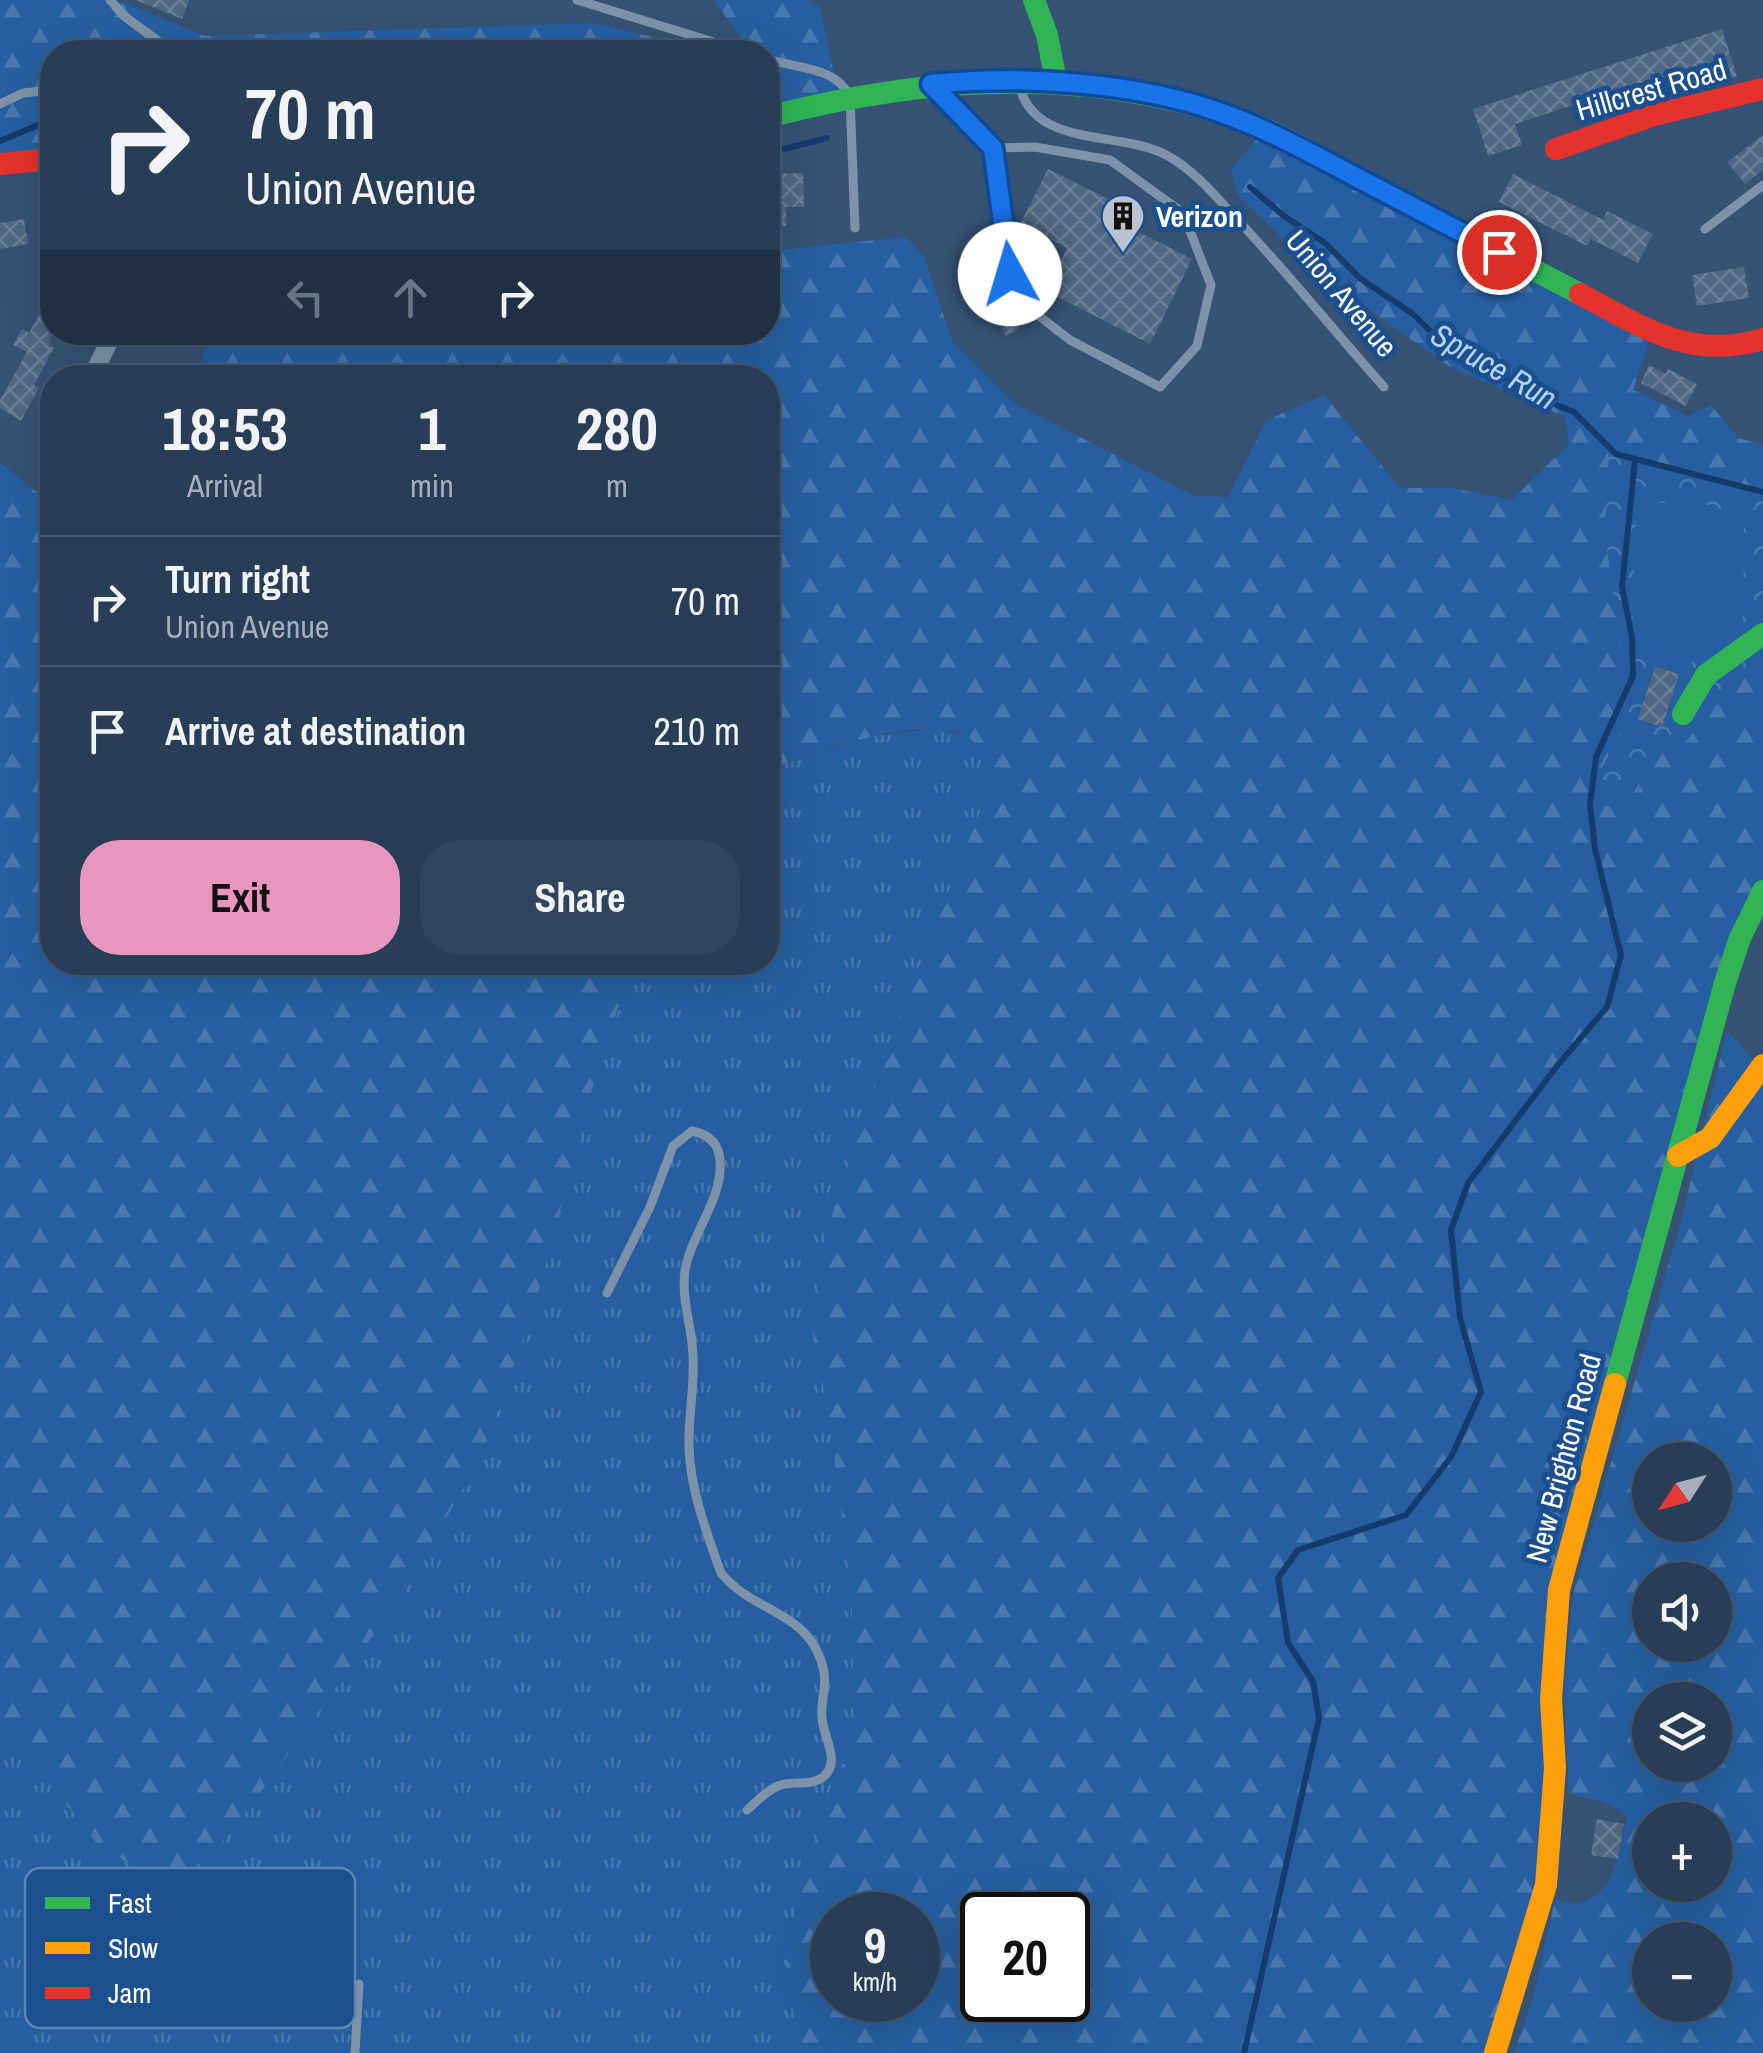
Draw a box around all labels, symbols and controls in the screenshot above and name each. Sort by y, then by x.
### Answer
street label: Hillcrest Road [1571,48,1731,130]
text: 70 m [245,67,376,161]
icon: right [80,80,210,210]
text: Union Avenue [245,157,476,218]
building icon: Verizon [1100,193,1146,254]
place label: Verizon [1156,196,1243,236]
pin [1457,210,1542,295]
street label: Union Avenue [1277,221,1407,365]
position arrow [958,222,1062,326]
icon: arrive [1472,225,1527,280]
icon: left [278,270,333,325]
icon: ahead [383,270,438,325]
icon: right [488,270,543,325]
water label: Spruce Run [1423,313,1565,419]
text: 18:53 [162,388,288,469]
text: 1 [418,388,446,469]
text: 280 [576,388,658,469]
text: Arrival [187,464,263,507]
text: min [410,464,454,507]
text: m [606,464,628,507]
text: Turn right [165,554,310,605]
icon: right [80,574,135,629]
text: 70 m [671,576,740,627]
text: Union Avenue [165,605,329,648]
icon: arrive [80,704,135,759]
text: Arrive at destination [165,706,466,757]
text: 210 m [653,706,740,757]
button: Exit [80,840,400,955]
button: Share [420,840,740,955]
street label: New Brighton Road [1516,1349,1610,1567]
north arrow [1632,1442,1732,1542]
map controls [1632,1442,1732,2022]
button: sound [1632,1562,1732,1662]
button: layers [1632,1682,1732,1782]
button: + [1632,1802,1732,1902]
legend [25,1868,355,2028]
text: Fast [108,1884,152,1922]
speed limit sign: 20 [960,1892,1090,2022]
text: 9 [864,1911,886,1979]
button: − [1632,1922,1732,2022]
text: Slow [108,1929,158,1967]
text: km/h [853,1965,897,1999]
text: Jam [108,1974,151,2012]

